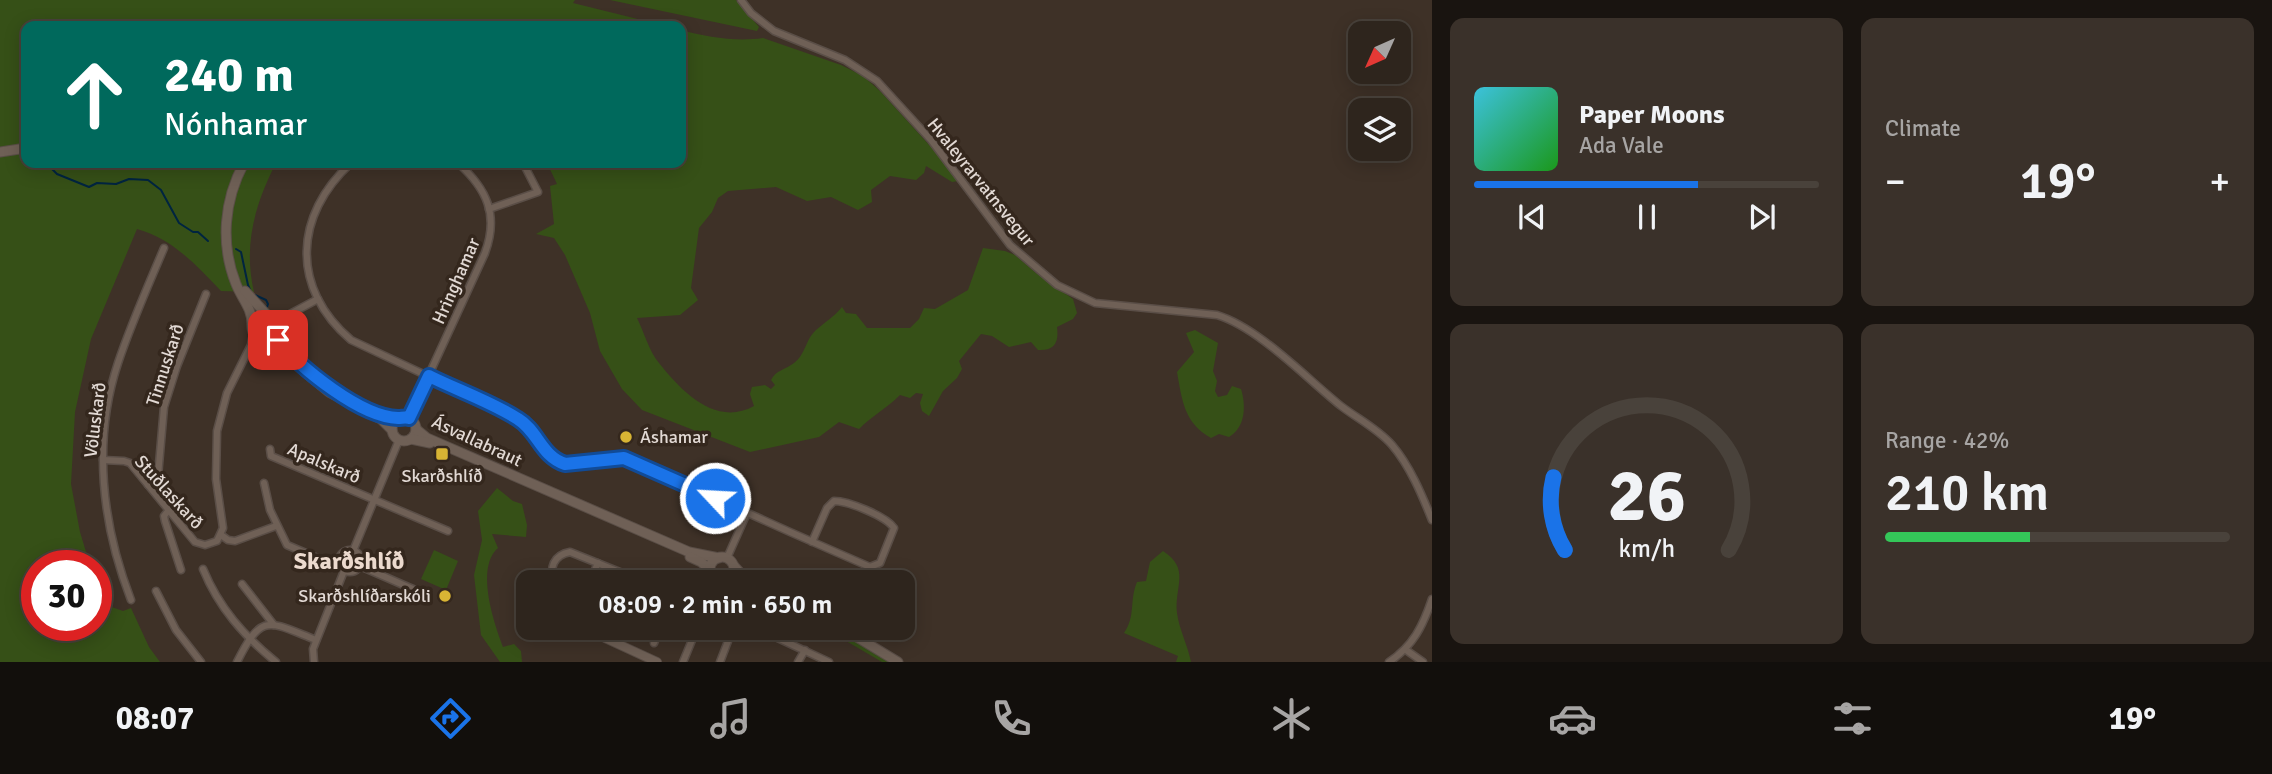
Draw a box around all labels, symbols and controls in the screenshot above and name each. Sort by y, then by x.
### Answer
north arrow [1348,21,1410,84]
map controls [1348,21,1411,161]
text: 240 m [164,45,294,105]
icon: ahead [49,49,140,140]
button: layers [1348,98,1411,161]
text: Paper Moons [1579,99,1725,131]
text: Nónhamar [164,105,307,144]
street label: Hvaleyrarvatnsvegur [923,113,1040,251]
text: Climate [1885,114,1961,143]
text: Ada Vale [1579,131,1664,160]
text: 19° [2019,149,2096,213]
text: − [1885,158,1906,205]
text: + [2209,158,2230,205]
icon: previous [1513,198,1551,236]
icon: pause [1628,198,1666,236]
icon: next [1743,198,1781,236]
street label: Hringhamar [427,234,485,328]
pin [248,310,308,370]
street label: Tinnuskarð [141,321,189,409]
icon: arrive [259,321,297,359]
street label: Völuskarð [79,381,111,459]
street label: Ásvallabraut [428,411,526,471]
place label: Áshamar [640,426,708,448]
text: Range · 42% [1885,426,2009,455]
marker: Áshamar [618,429,634,445]
street label: Apalskarð [284,438,364,488]
marker: Skarðshlíð [434,446,450,462]
street label: Stuðlaskarð [130,451,208,533]
text: 26 [1607,452,1686,541]
position arrow [678,461,752,535]
text: 210 km [1885,461,2049,525]
place label: Skarðshlíð [401,465,483,487]
text: km/h [1618,533,1675,564]
district label: Skarðshlíð [294,546,404,576]
speed limit sign: 30 [21,550,112,641]
place label: Skarðshlíðarskóli [298,585,431,607]
marker: Skarðshlíðarskóli [437,588,453,604]
text: 08:09 · 2 min · 650 m [599,589,832,621]
icon: directions [426,694,475,743]
icon: music [706,694,755,743]
icon: phone [987,694,1036,743]
icon: climate [1267,694,1316,743]
icon: car [1548,694,1597,743]
icon: filters [1828,694,1877,743]
text: 08:07 [116,699,194,738]
text: 19° [2109,699,2156,738]

